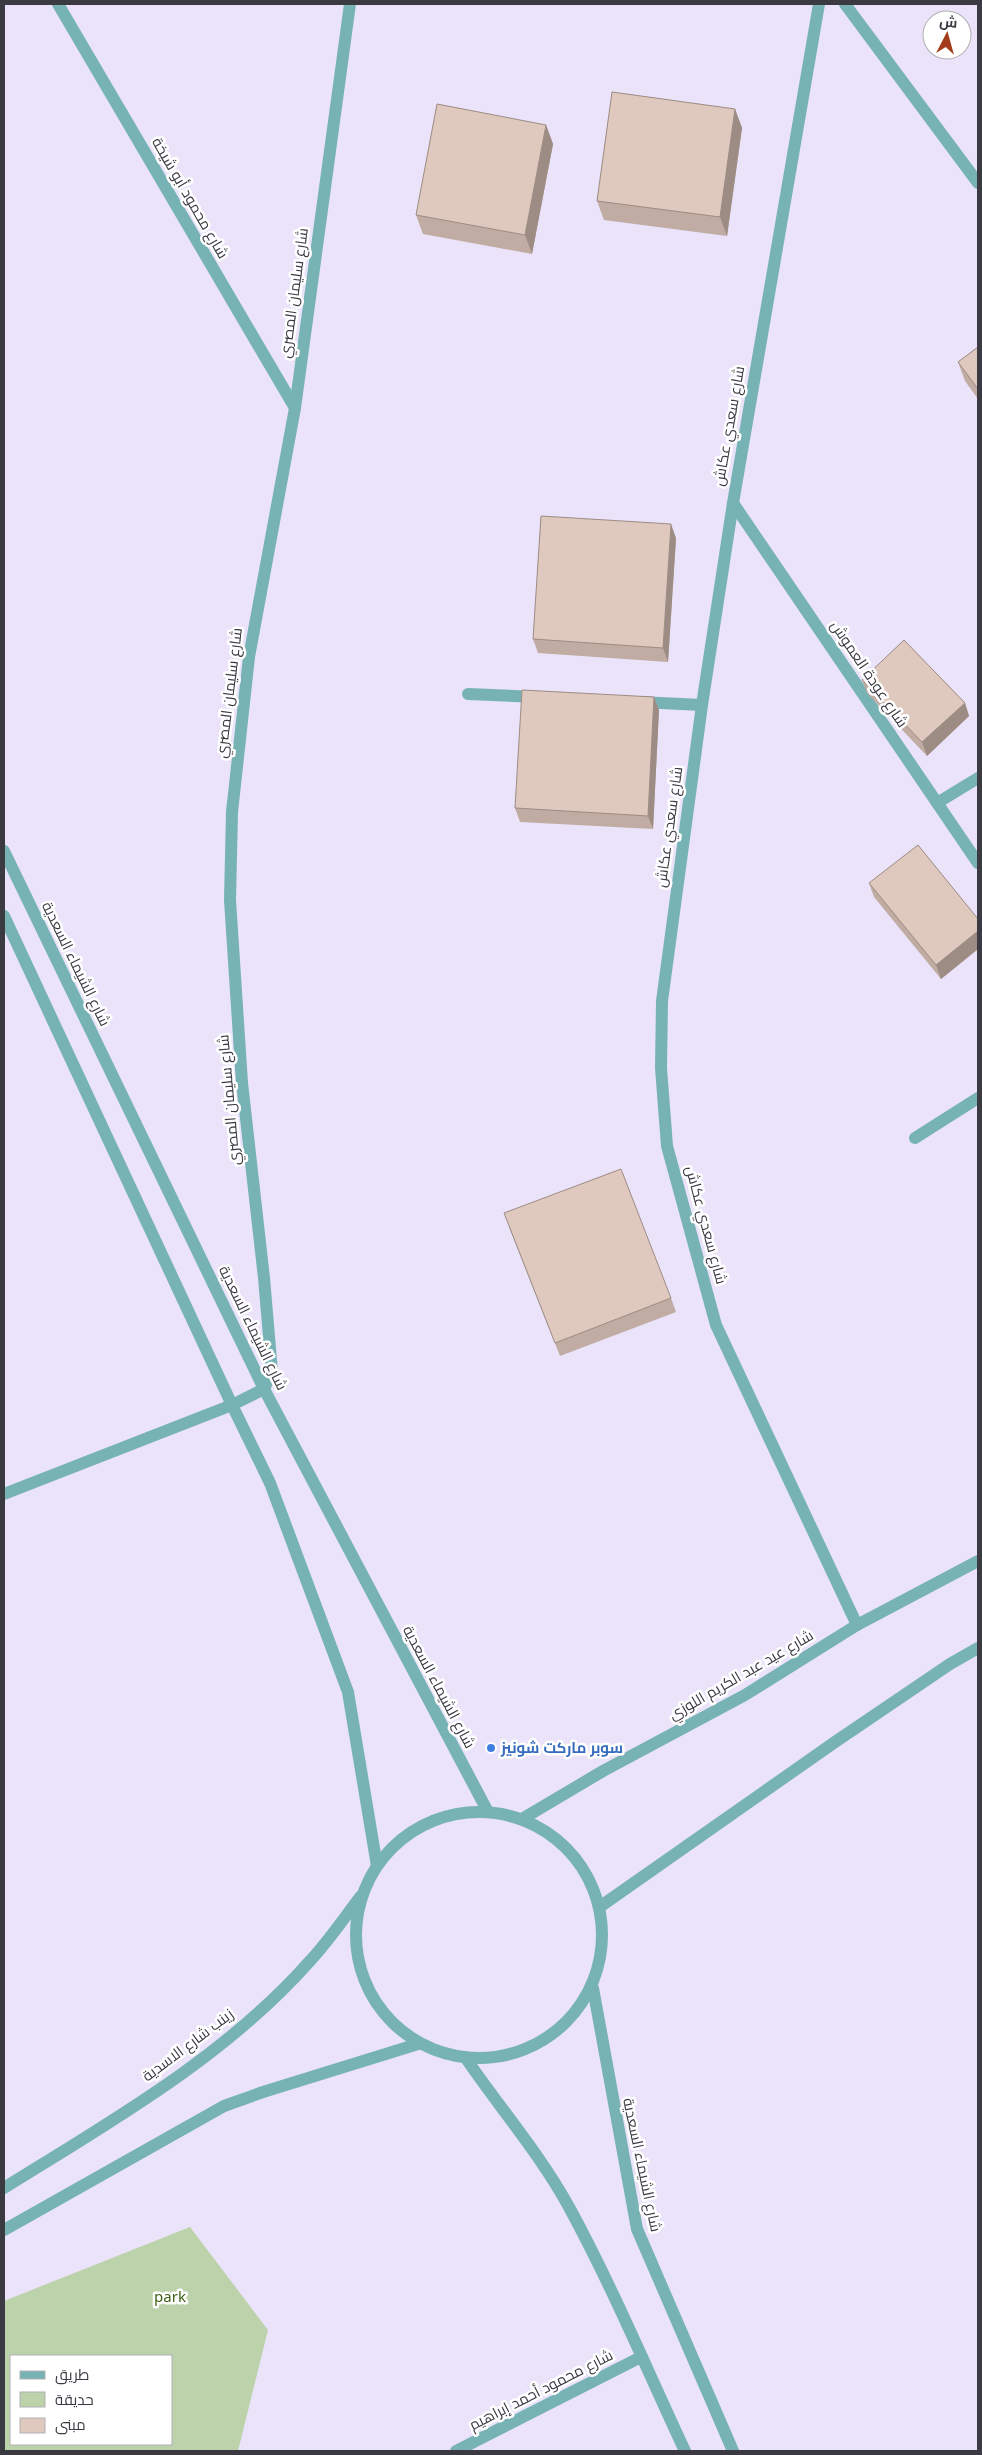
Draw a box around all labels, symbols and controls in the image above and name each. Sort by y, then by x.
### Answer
north arrow [922,10,972,60]
text: ش [938,11,958,32]
street label: شارع محمود أبو شيخة [146,133,234,263]
street label: شارع سليمان المصري [274,226,315,360]
street label: شارع سعدي عكاش [708,364,751,488]
street label: شارع عودة العموش [825,616,913,732]
street label: شارع سليمان المصري [210,626,249,760]
street label: شارع سعدي عكاش [650,765,689,889]
street label: شارع الشيماء السعدية [36,898,116,1030]
street label: شارع سليمان المصري [212,1034,247,1166]
street label: شارع سعدي عكاش [679,1163,732,1287]
street label: شارع الشيماء السعدية [213,1262,293,1394]
street label: شارع الشيماء السعدية [397,1622,481,1752]
street label: شارع عيد عبد الكريم اللوزي [665,1625,818,1726]
place label: سوبر ماركت شونيز [500,1737,623,1757]
marker: سوبر ماركت شونيز [485,1742,497,1754]
street label: زينب شارع الاسدية [138,2003,238,2087]
street label: شارع الشيماء السعدية [617,2096,667,2234]
park label: park [154,2286,186,2306]
street label: شارع محمود أحمد إبراهيم [465,2344,617,2436]
legend [10,2355,172,2445]
text: طريق [55,2364,89,2385]
text: حديقة [55,2389,94,2409]
text: مبنى [55,2414,86,2435]

